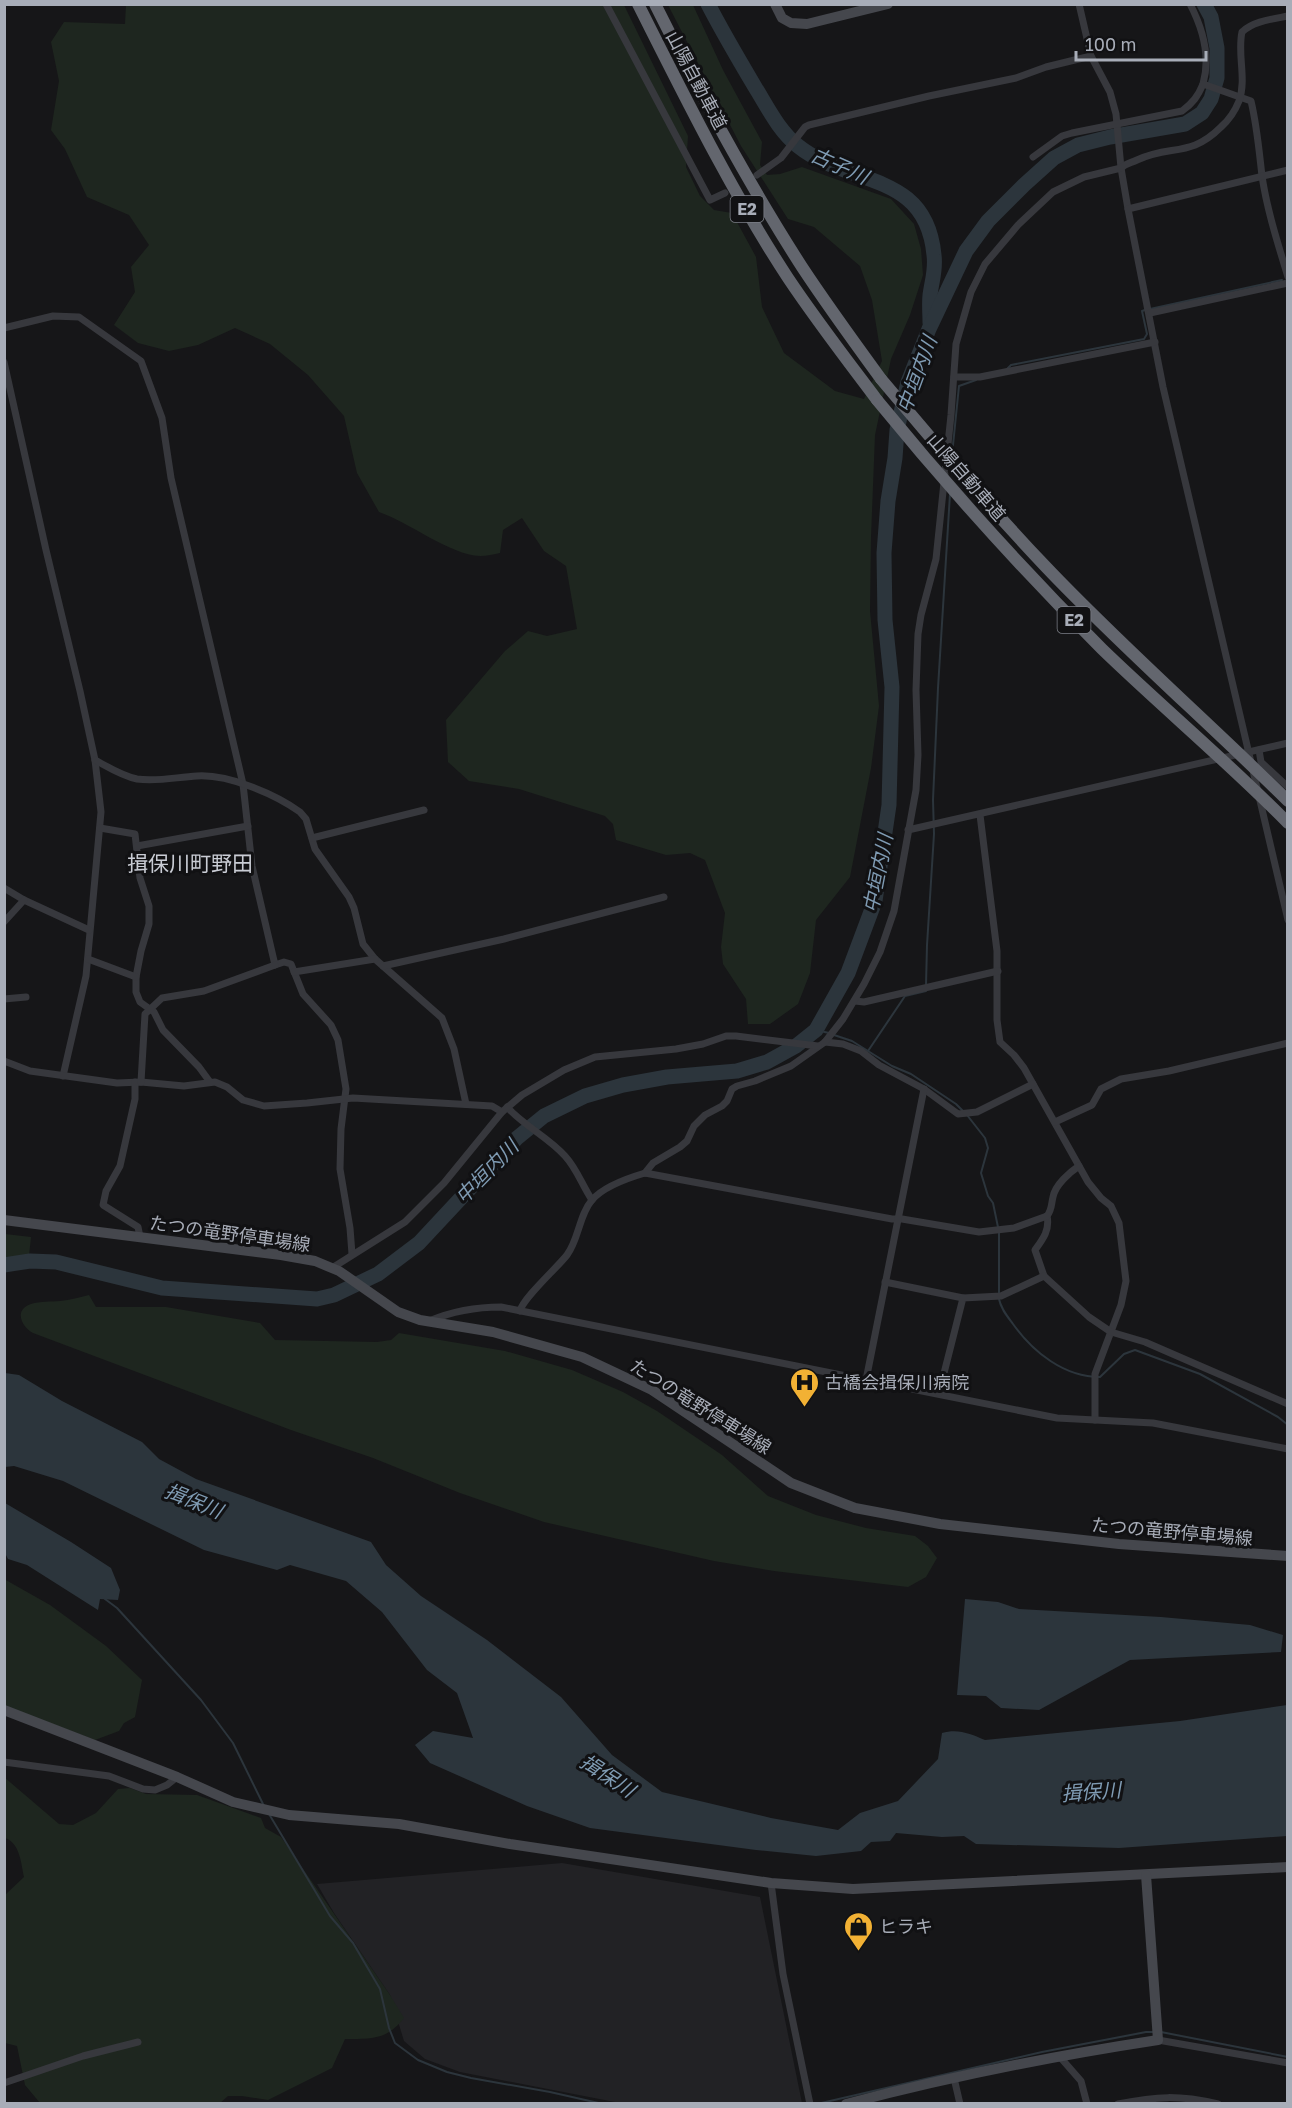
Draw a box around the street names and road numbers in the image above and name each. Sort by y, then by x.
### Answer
street label: 山陽自動車道 [662,27,732,133]
road number: E2 [730,196,764,222]
street label: 山陽自動車道 [923,429,1011,525]
road number: E2 [1058,607,1090,633]
street label: たつの竜野停車場線 [148,1211,312,1255]
street label: たつの竜野停車場線 [626,1354,776,1458]
street label: たつの竜野停車場線 [1090,1513,1254,1549]

